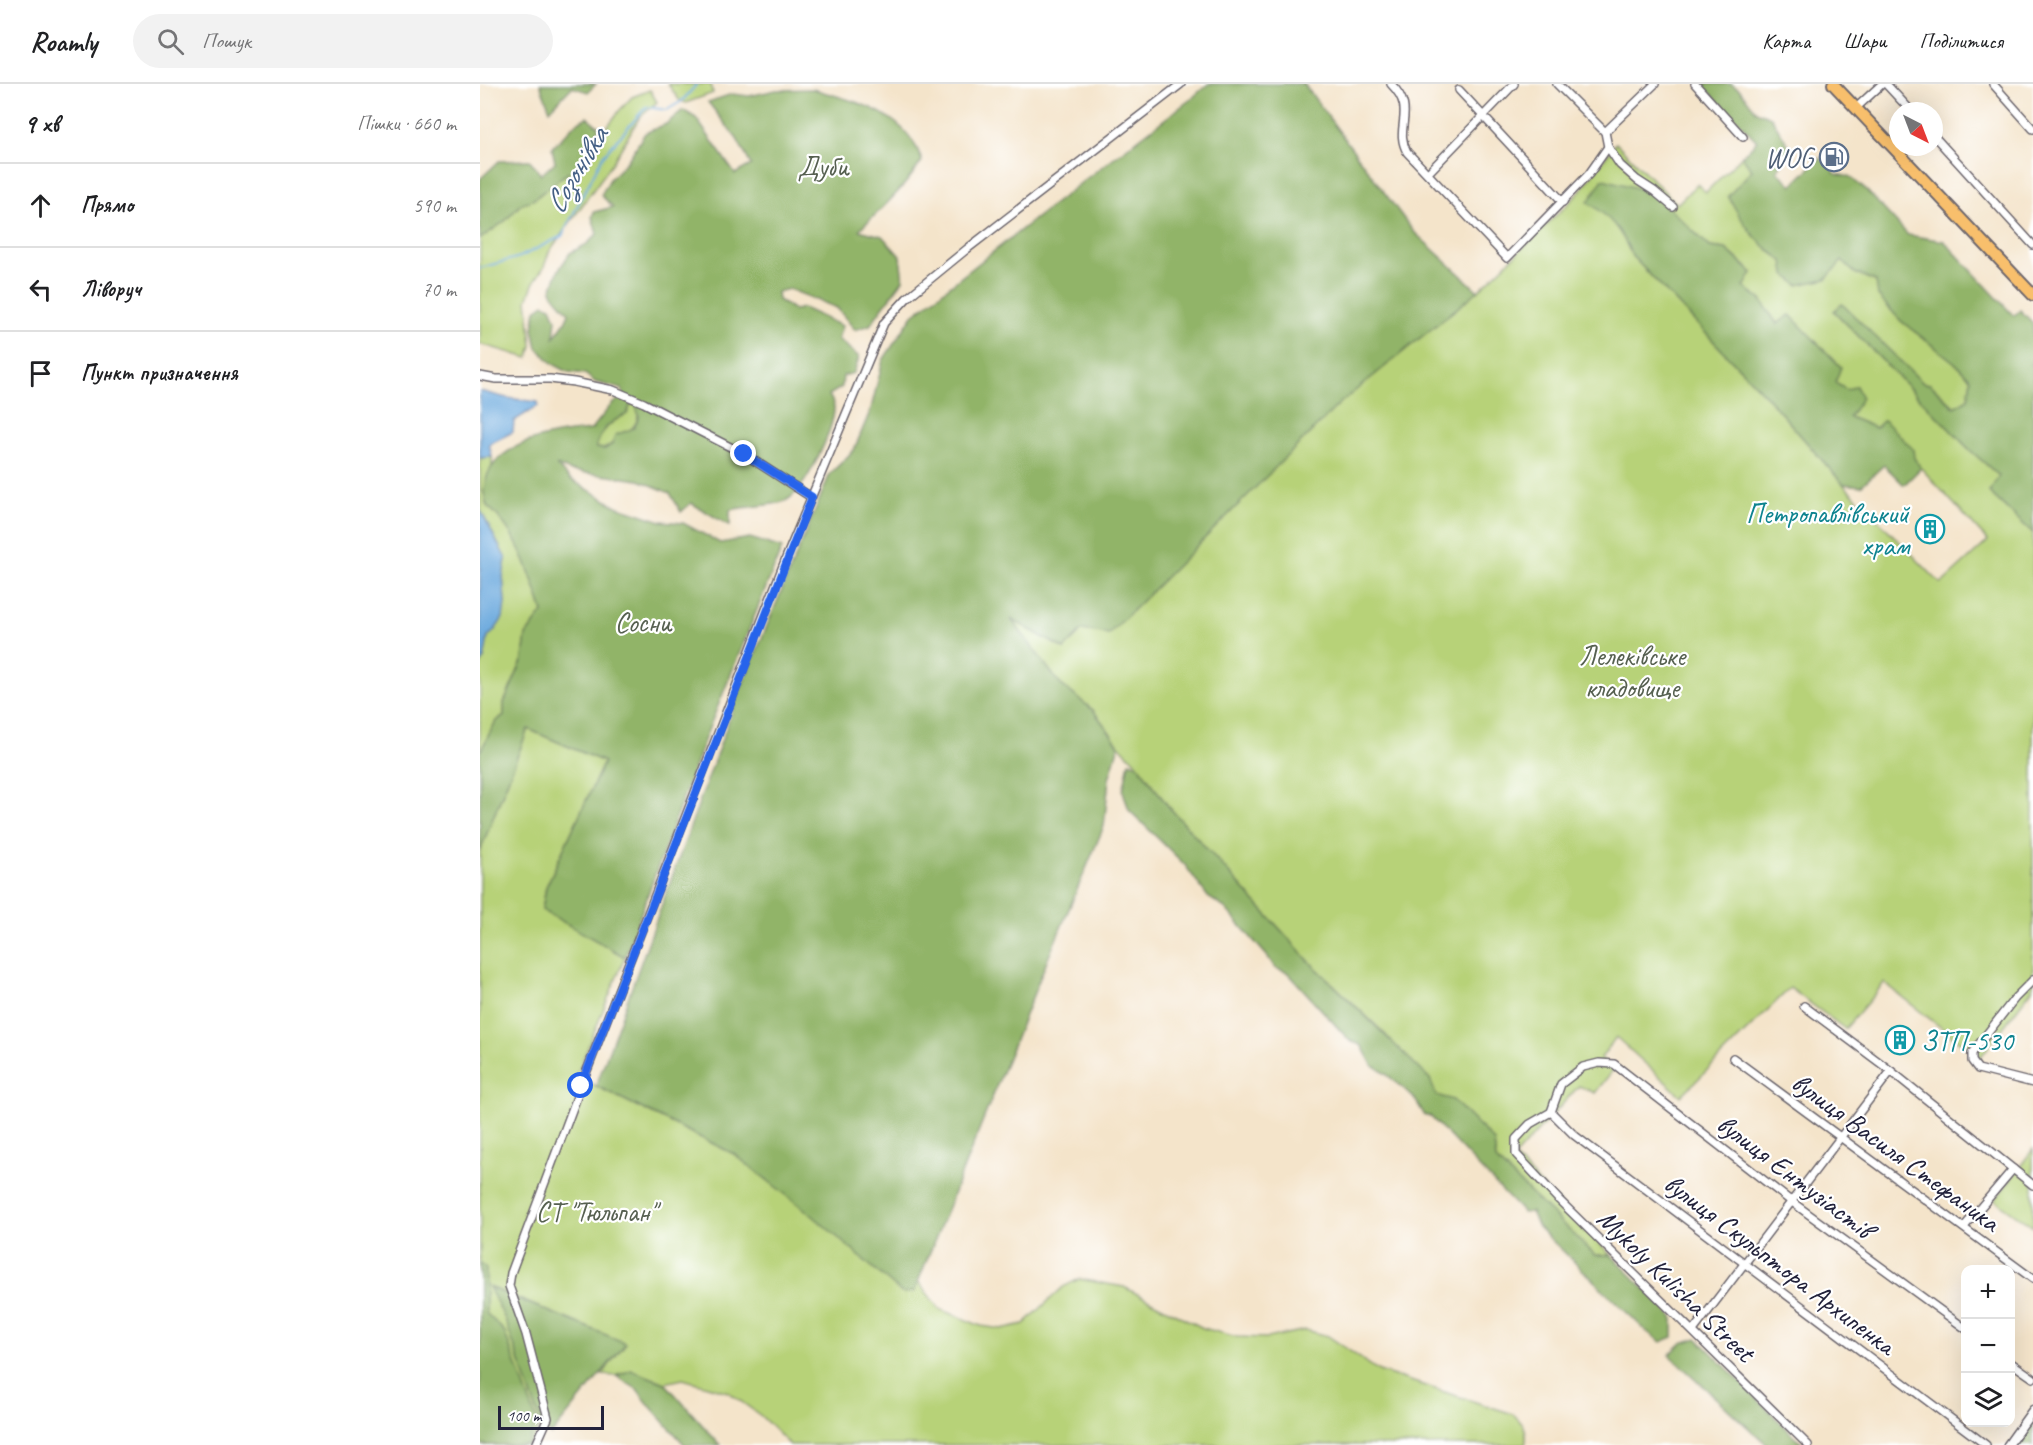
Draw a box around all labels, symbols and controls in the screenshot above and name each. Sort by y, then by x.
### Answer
search box [133,14,553,68]
text: Roamly [30,24,97,59]
icon: search [154,25,187,58]
text: Пошук [202,27,251,55]
text: Карта [1762,28,1810,54]
text: Шари [1843,28,1887,54]
text: Поділитися [1920,28,2003,54]
north arrow [1889,102,1943,156]
text: 9 хв [24,107,59,140]
text: Пішки · 660 m [357,111,456,136]
water label: Созонівка [536,118,618,220]
place label: WOG [1765,140,1816,175]
fuel station icon: WOG [1818,141,1850,173]
park label: Дуби [798,149,850,184]
icon: ahead [24,189,57,222]
text: Прямо [81,191,133,219]
text: 590 m [413,193,456,218]
icon: left [24,273,57,306]
text: Ліворуч [81,275,141,303]
text: 70 m [422,277,456,302]
icon: arrive [24,357,57,390]
text: Пункт призначення [81,359,238,387]
route end [730,440,756,466]
place label: Петропавлівський храм [1746,496,1911,563]
building icon: Петропавлівський храм [1914,513,1946,545]
park label: Сосни [615,605,673,640]
park label: Лелеківське кладовище [1579,638,1687,705]
place label: ЗТП-530 [1921,1023,2015,1058]
building icon: ЗТП-530 [1884,1024,1916,1056]
street label: вулиця Василя Стефаника [1785,1065,2008,1240]
route start [567,1072,593,1098]
street label: вулиця Ентузіастів [1710,1106,1885,1250]
street label: вулиця Скульптора Архипенка [1658,1166,1904,1364]
park label: СТ "Тюльпан" [536,1194,662,1229]
street label: Mykoly Kulisha Street [1590,1201,1764,1371]
map controls [1961,1265,2015,1427]
button: + [1961,1265,2015,1319]
button: − [1961,1319,2015,1373]
button: layers [1961,1373,2015,1427]
scale bar [498,1403,604,1430]
text: 100 m [507,1406,541,1426]

